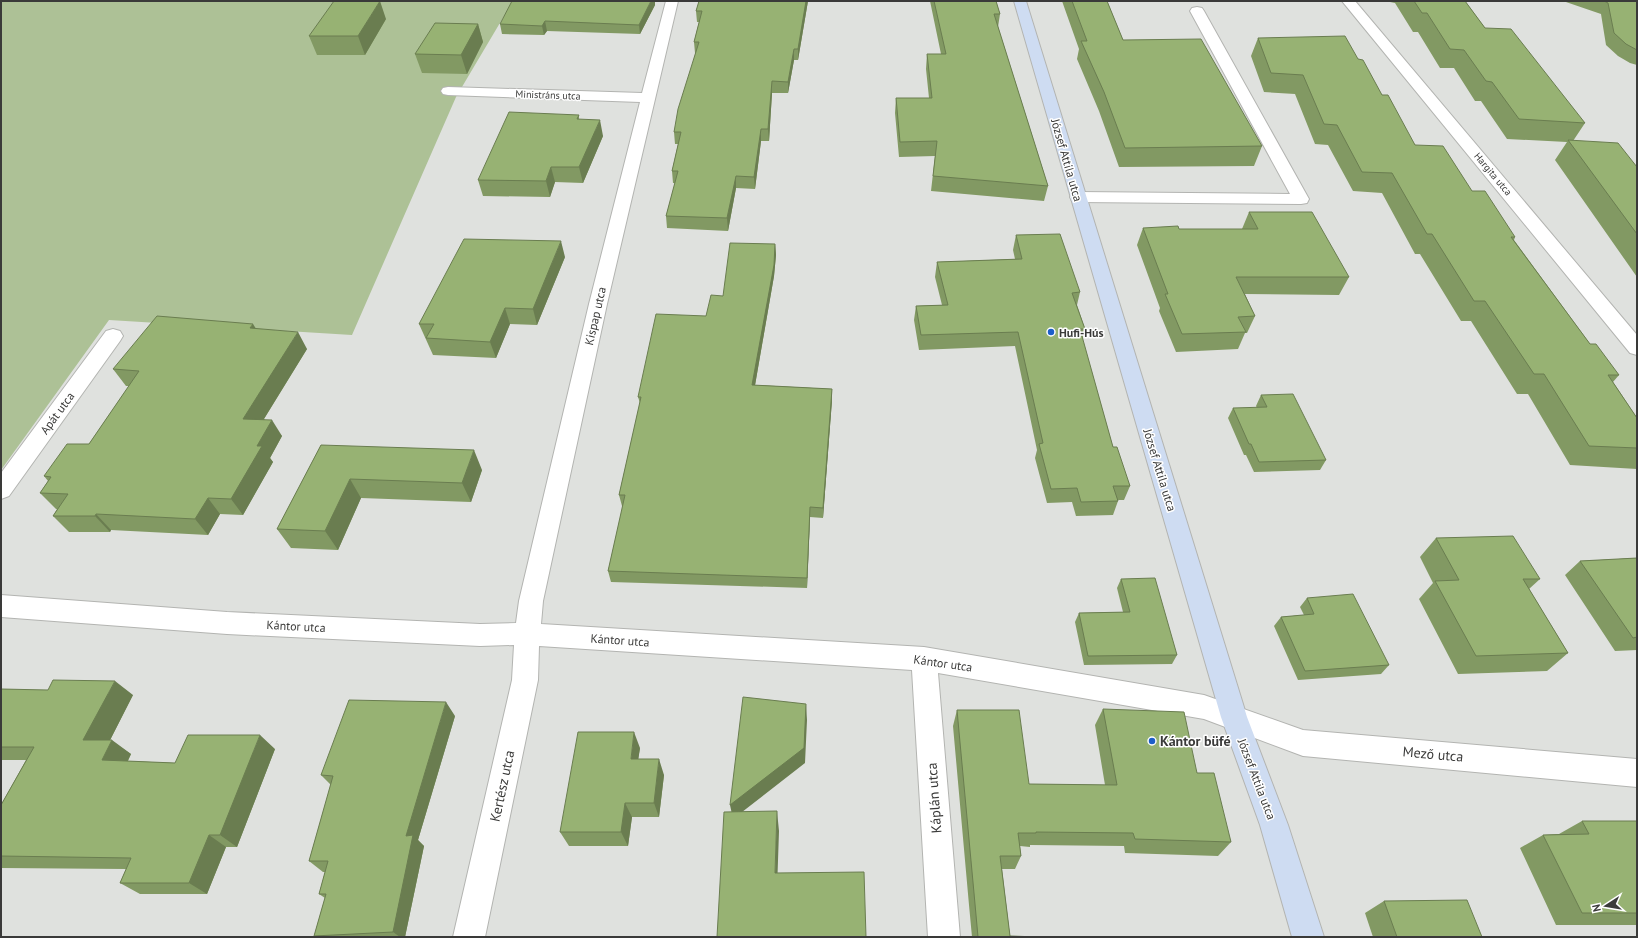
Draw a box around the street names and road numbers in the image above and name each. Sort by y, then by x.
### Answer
street label: Ministráns utca [515,87,581,103]
street label: József Attila utca [1048,116,1086,203]
street label: Hargita utca [1471,150,1515,198]
street label: Kispap utca [581,285,609,347]
street label: Apát utca [37,389,77,437]
street label: József Attila utca [1140,426,1180,513]
street label: Kántor utca [266,617,326,635]
street label: Kántor utca [590,630,650,650]
street label: Kántor utca [913,651,973,675]
street label: József Attila utca [1234,735,1279,822]
street label: Mező utca [1402,742,1464,766]
street label: Kertész utca [486,749,518,823]
street label: Káplán utca [923,762,945,834]

